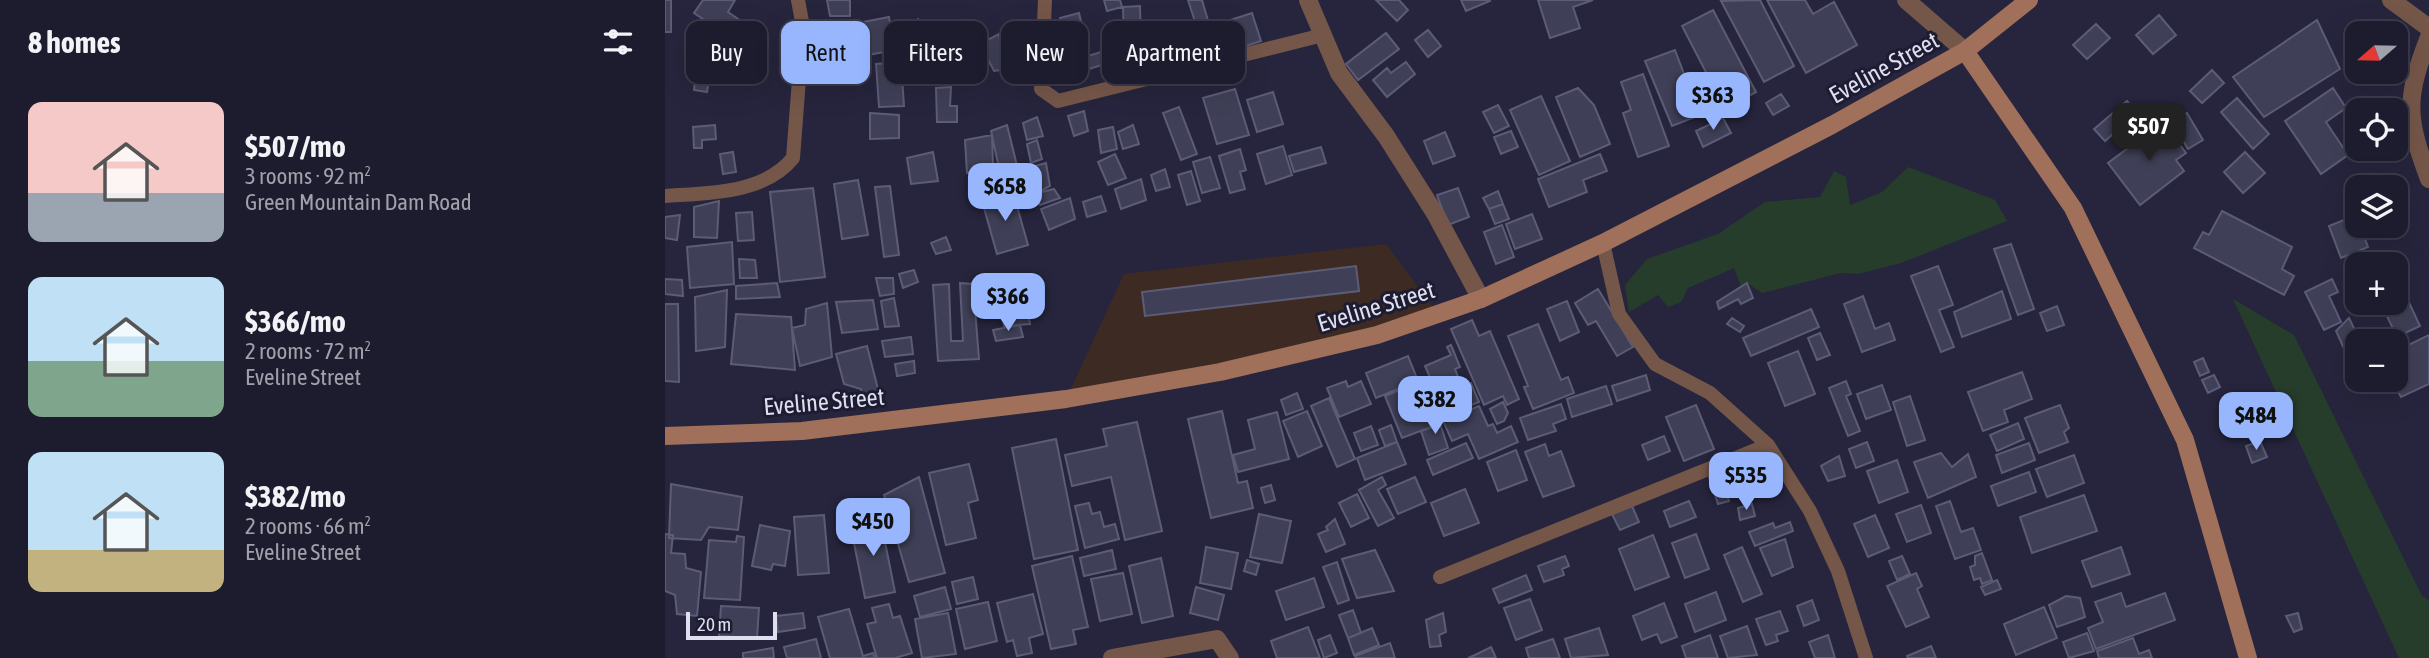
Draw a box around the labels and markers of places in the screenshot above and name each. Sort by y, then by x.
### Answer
pin: $363 [1672,72,1754,132]
pin: $507 [2108,104,2190,163]
pin: $658 [964,164,1046,223]
pin: $366 [967,274,1049,333]
pin: $382 [1394,376,1476,436]
pin: $484 [2215,392,2297,452]
pin: $535 [1705,452,1787,512]
pin: $450 [832,498,914,558]

